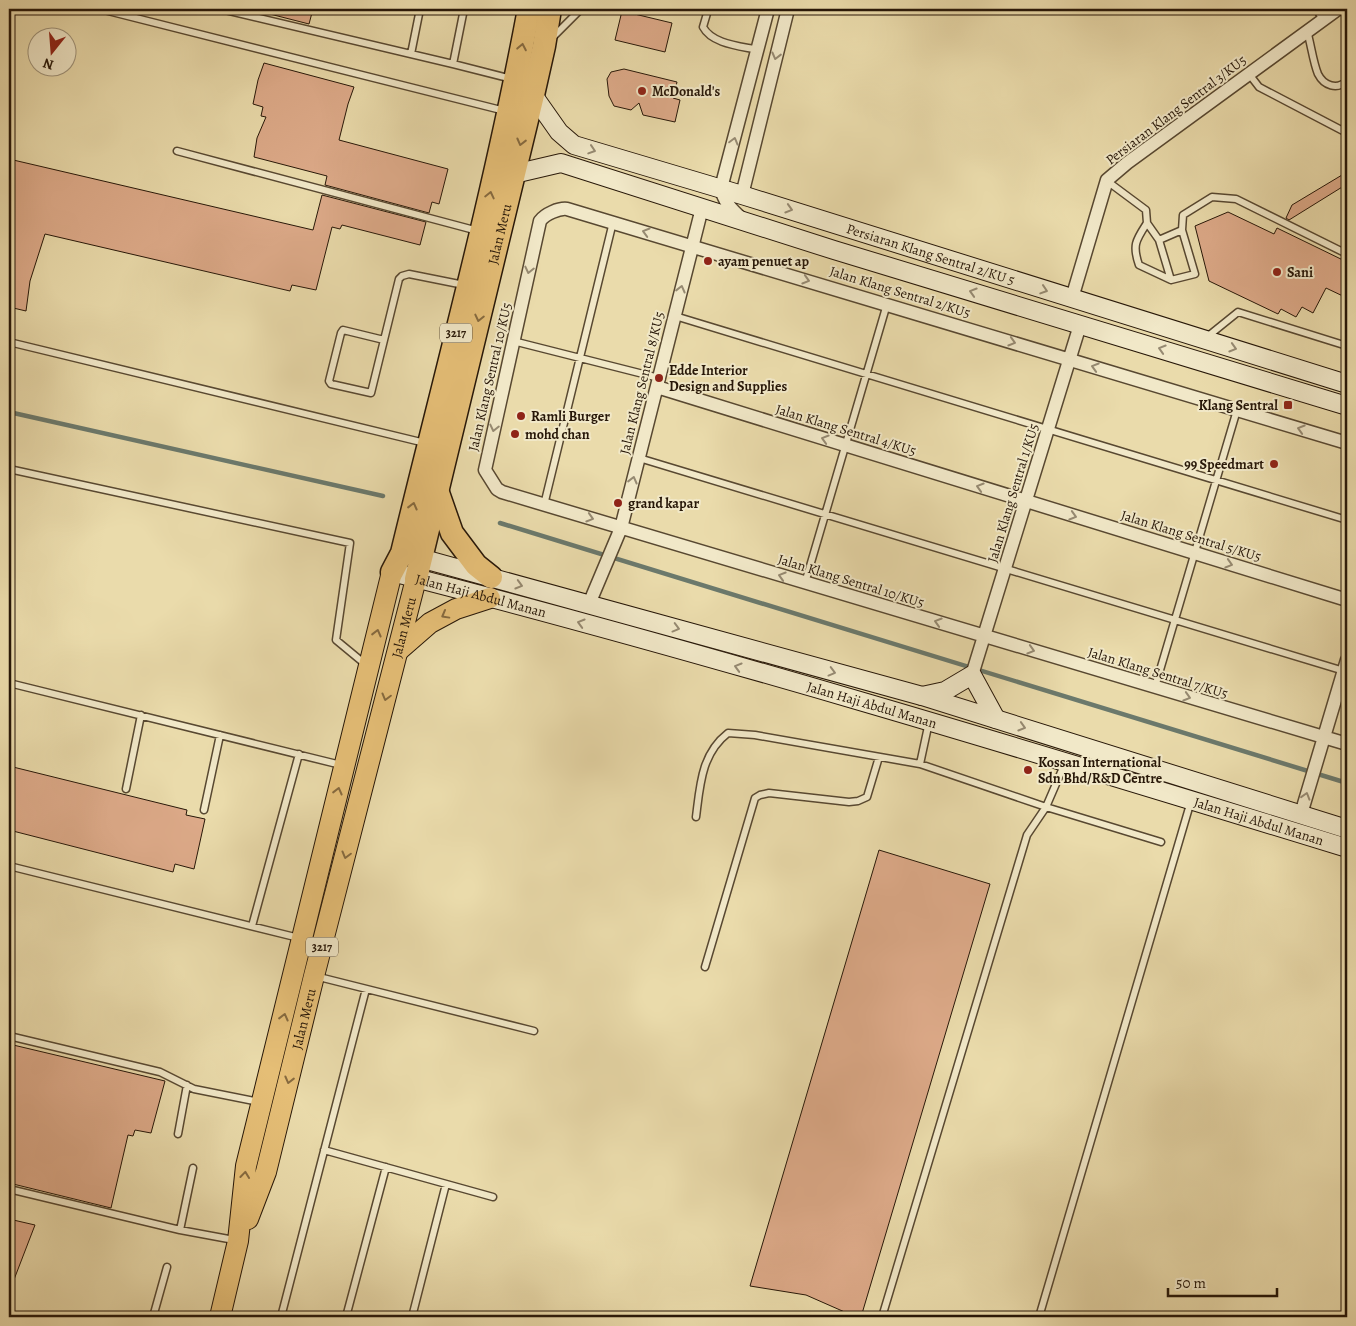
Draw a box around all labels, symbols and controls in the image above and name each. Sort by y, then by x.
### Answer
north arrow [28,28,78,78]
one-way arrow [517,42,527,51]
street label: Persiaran Klang Sentral 3/KU5 [1102,51,1250,169]
one-way arrow [771,52,782,61]
text: N [41,53,56,75]
place label: McDonald's [652,82,720,101]
marker: McDonald's [636,85,648,97]
one-way arrow [516,138,527,147]
one-way arrow [729,138,739,146]
one-way arrow [587,145,596,155]
one-way arrow [484,191,495,200]
street label: Jalan Meru [483,201,516,266]
one-way arrow [784,204,793,214]
street label: Persiaran Klang Sentral 2/KU 5 [844,219,1017,289]
one-way arrow [642,227,650,237]
place label: ayam penuet ap [718,252,810,271]
marker: ayam penuet ap [702,255,714,267]
street label: Jalan Klang Sentral 2/KU5 [827,261,973,323]
place label: Sani [1287,263,1313,282]
one-way arrow [524,265,535,274]
marker: Sani [1271,266,1283,278]
one-way arrow [801,274,810,284]
one-way arrow [1039,284,1048,294]
one-way arrow [676,285,686,293]
one-way arrow [969,287,977,297]
street label: Jalan Klang Sentral 10/KU5 [464,301,516,453]
street label: Jalan Klang Sentral 8/KU5 [615,310,669,456]
one-way arrow [474,313,485,322]
road number: 3217 [440,323,472,342]
one-way arrow [1007,336,1015,346]
one-way arrow [1228,343,1236,353]
one-way arrow [1158,345,1166,355]
place label: Edde Interior Design and Supplies [669,361,787,396]
one-way arrow [1091,362,1099,372]
marker: Edde Interior Design and Supplies [653,372,665,384]
place label: Klang Sentral [1199,396,1278,415]
marker: Klang Sentral [1282,399,1294,411]
street label: Jalan Klang Sentral 4/KU5 [773,400,919,460]
place label: Ramli Burger [531,407,610,426]
marker: Ramli Burger [515,410,527,422]
street label: Jalan Klang Sentral 1/KU5 [983,421,1043,565]
one-way arrow [489,424,500,433]
one-way arrow [1297,424,1305,434]
place label: mohd chan [525,425,590,444]
marker: mohd chan [509,428,521,440]
one-way arrow [821,435,830,445]
place label: 99 Speedmart [1184,455,1264,474]
marker: 99 Speedmart [1268,458,1280,470]
one-way arrow [627,476,638,485]
one-way arrow [977,483,985,493]
place label: grand kapar [628,494,699,513]
marker: grand kapar [612,497,624,509]
one-way arrow [407,501,418,510]
street label: Jalan Klang Sentral 5/KU5 [1118,506,1264,566]
one-way arrow [1069,510,1077,520]
one-way arrow [585,513,593,523]
street label: Jalan Klang Sentral 10/KU5 [775,550,927,612]
one-way arrow [1224,558,1232,568]
street label: Jalan Haji Abdul Manan [414,569,549,622]
one-way arrow [779,571,787,581]
one-way arrow [515,579,523,590]
street label: Jalan Meru [387,595,421,660]
one-way arrow [441,609,450,619]
one-way arrow [577,618,585,629]
one-way arrow [934,618,942,628]
one-way arrow [671,623,679,633]
one-way arrow [371,629,382,638]
street label: Jalan Klang Sentral 7/KU5 [1086,643,1230,703]
one-way arrow [1027,645,1035,655]
one-way arrow [734,662,742,672]
one-way arrow [828,666,836,676]
street label: Jalan Haji Abdul Manan [805,677,940,733]
one-way arrow [1182,691,1191,701]
one-way arrow [382,693,392,701]
one-way arrow [1017,721,1025,731]
place label: Kossan International Sdn Bhd/R&D Centre [1038,753,1163,788]
marker: Kossan International Sdn Bhd/R&D Centre [1022,764,1034,776]
one-way arrow [332,787,343,796]
street label: Jalan Haji Abdul Manan [1192,792,1326,850]
one-way arrow [1301,793,1311,801]
one-way arrow [341,850,351,858]
road number: 3217 [306,938,338,956]
street label: Jalan Meru [287,986,320,1051]
one-way arrow [278,1013,289,1022]
one-way arrow [284,1076,295,1085]
one-way arrow [239,1171,250,1179]
scale bar [1168,1266,1277,1298]
text: 50 m [1176,1273,1206,1293]

